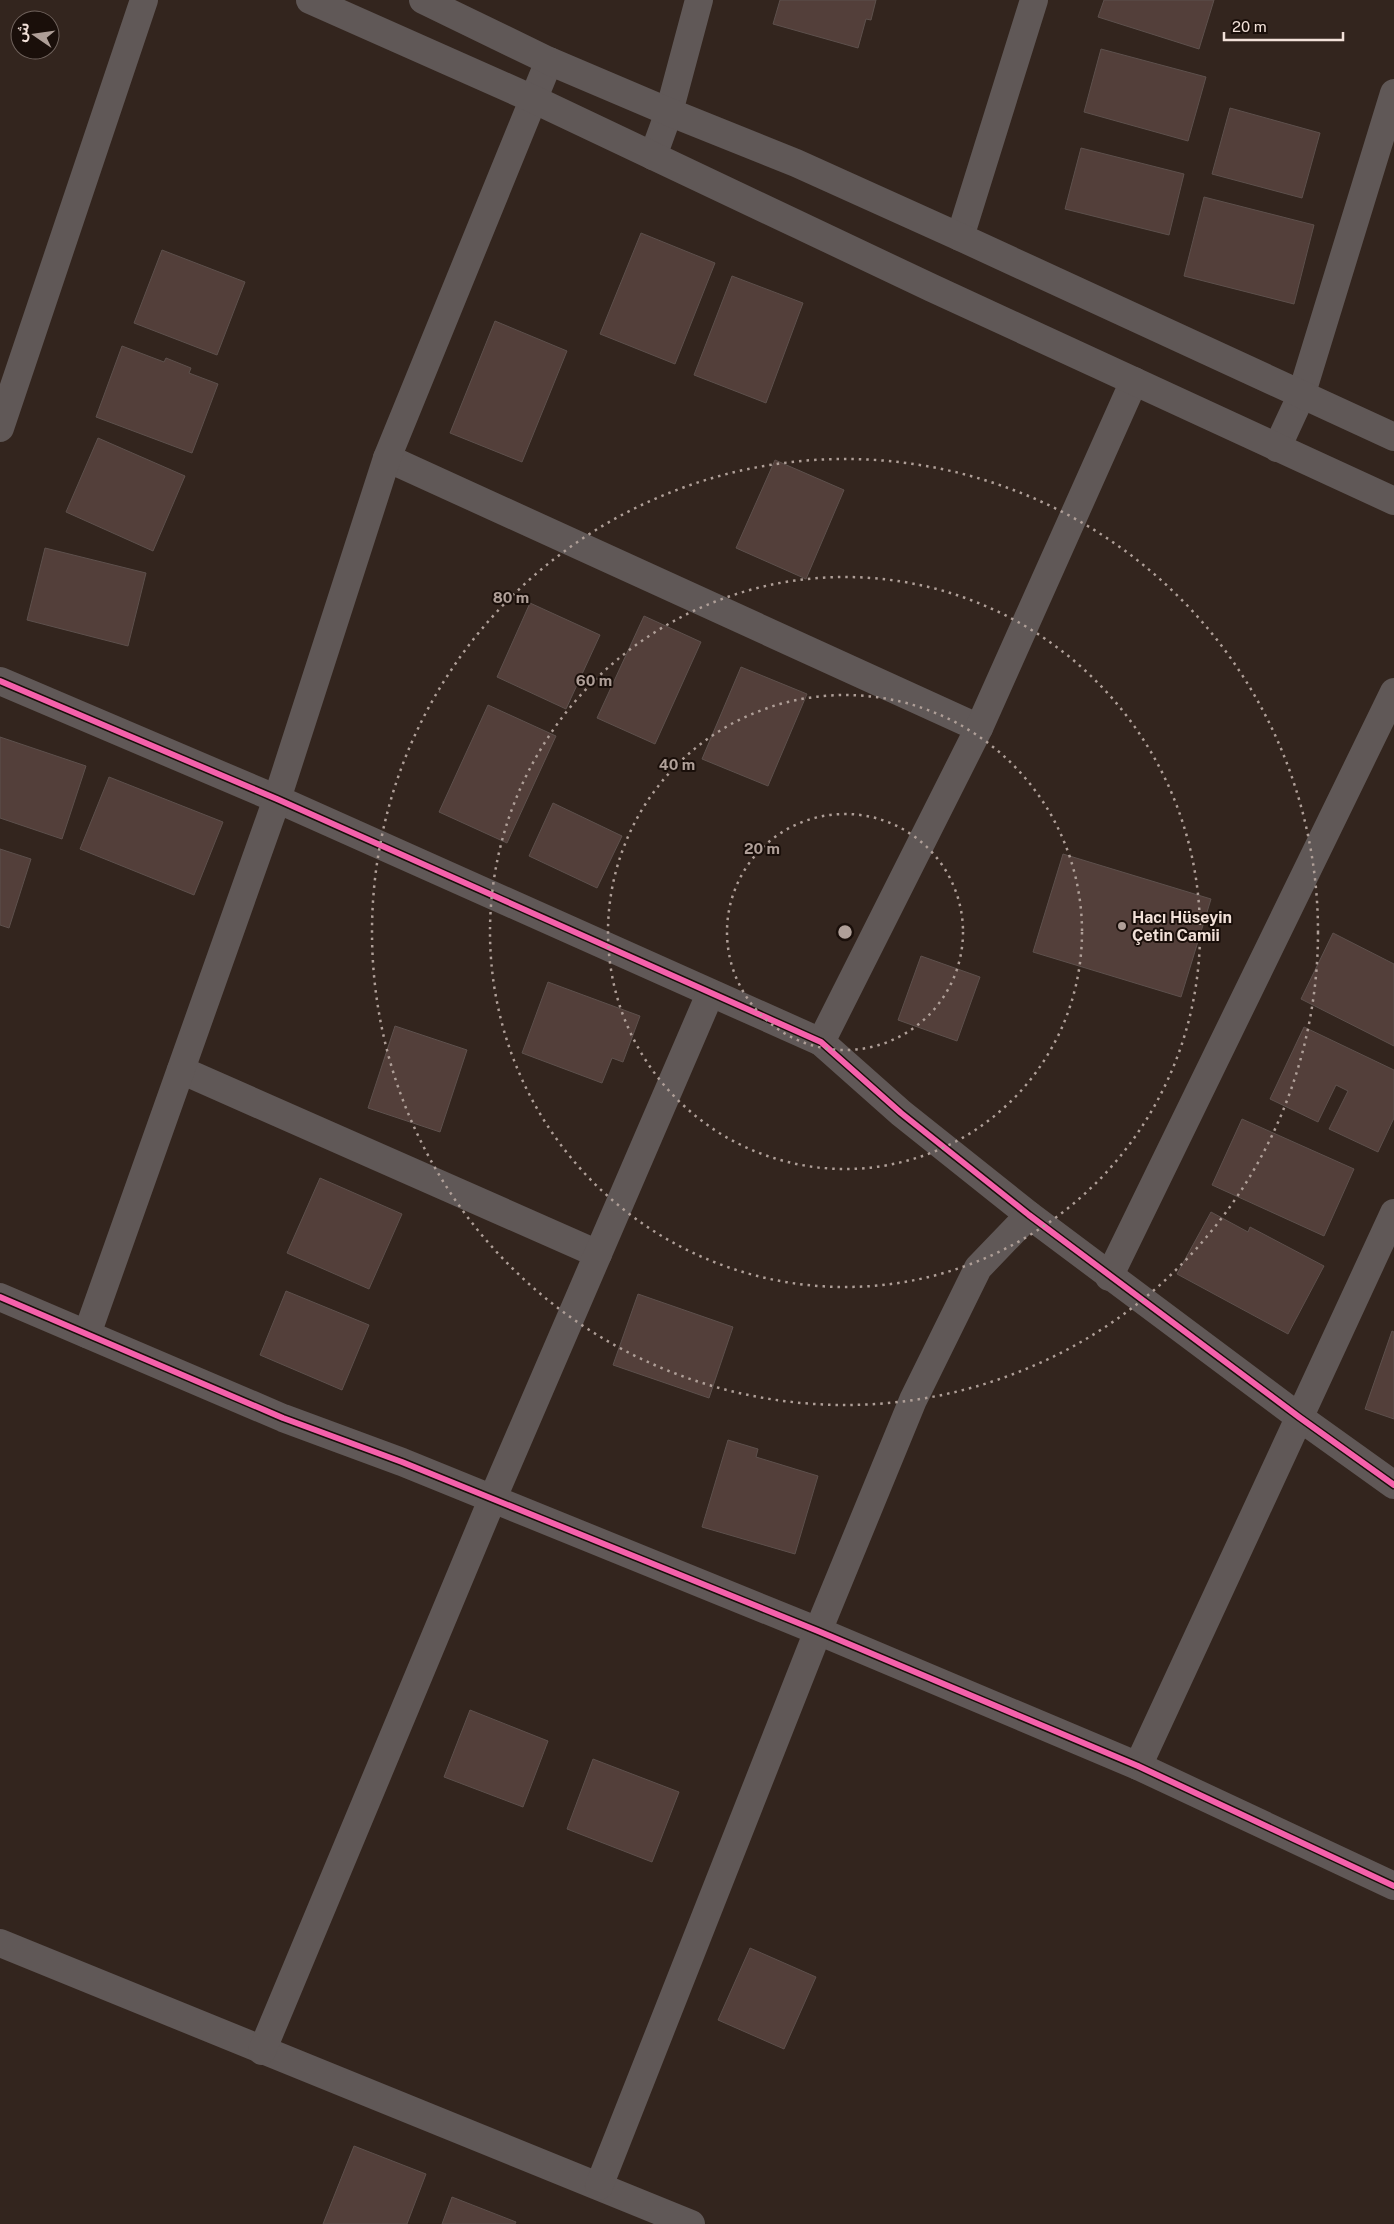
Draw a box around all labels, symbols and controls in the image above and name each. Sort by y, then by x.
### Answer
north arrow [10,10,60,60]
scale bar [1224,10,1343,42]
text: 20 m [1232,18,1267,35]
text: ش [12,21,32,43]
text: 80 m [493,589,529,606]
text: 60 m [576,672,612,689]
text: 40 m [659,756,695,773]
text: 20 m [744,840,780,857]
place label: Hacı Hüseyin Çetin Camii [1132,908,1232,945]
marker: Hacı Hüseyin Çetin Camii [1116,920,1128,932]
centre of rings [836,923,854,941]

